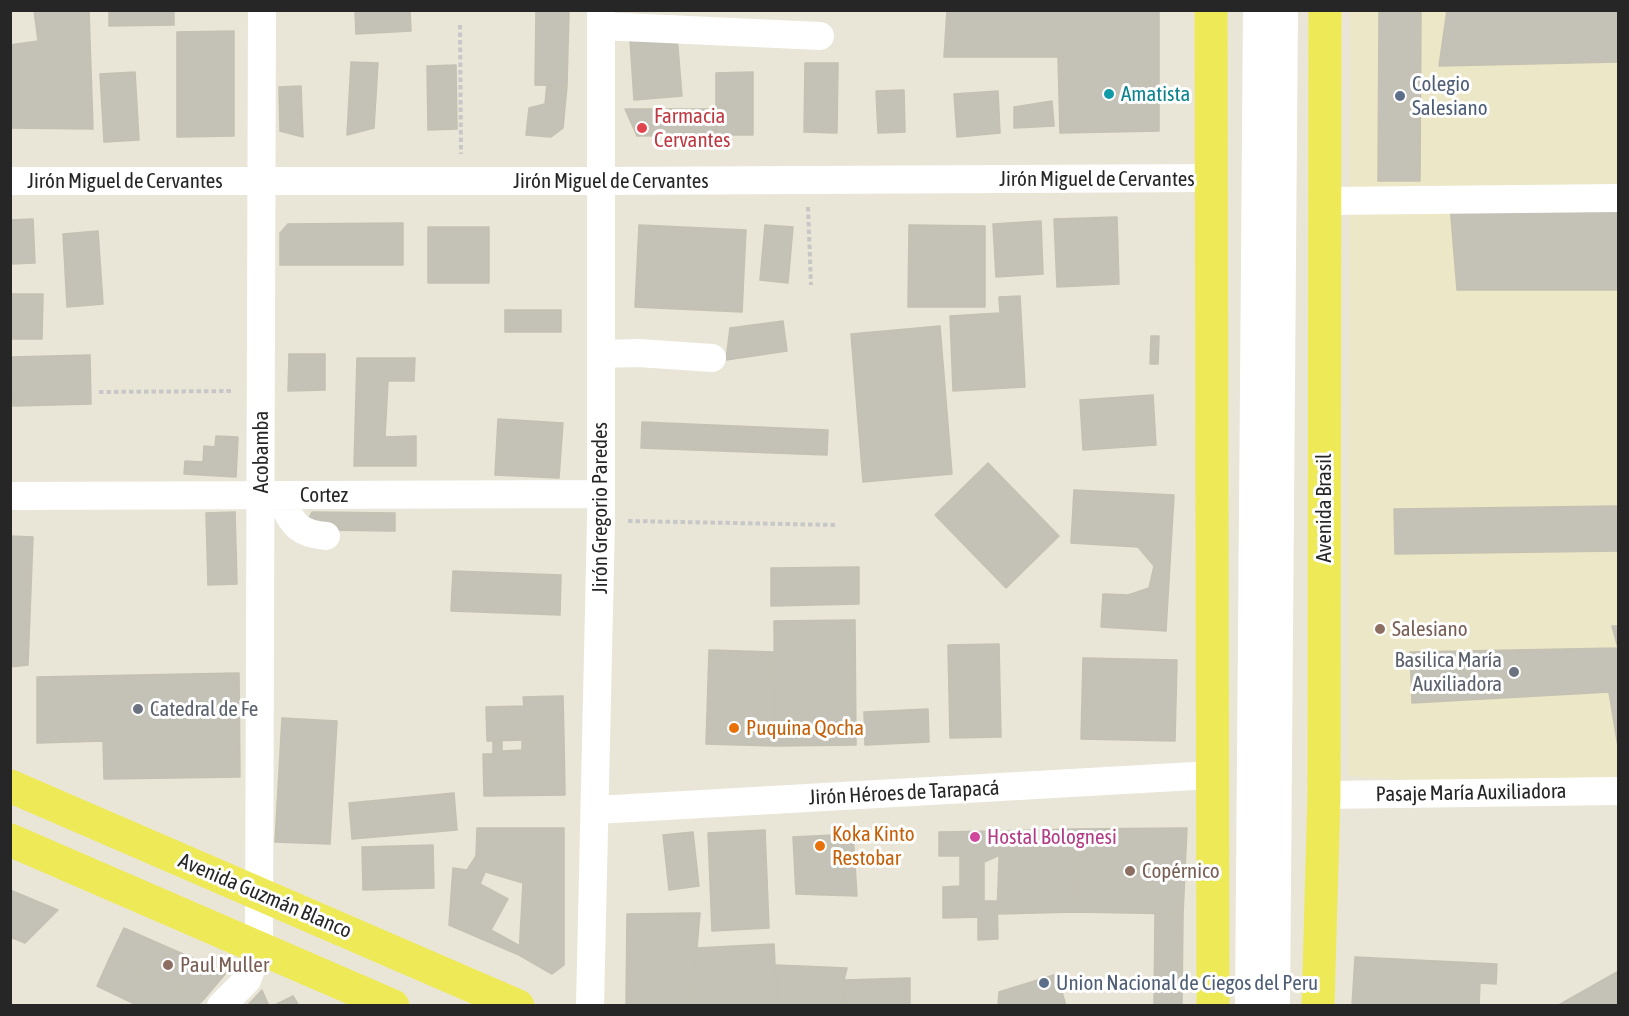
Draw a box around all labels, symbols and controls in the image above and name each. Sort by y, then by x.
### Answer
place label: Colegio Salesiano [1412,71,1488,121]
place label: Amatista [1121,81,1190,107]
marker: Amatista [1102,87,1116,101]
marker: Colegio Salesiano [1393,89,1407,103]
place label: Farmacia Cervantes [654,103,730,153]
marker: Farmacia Cervantes [635,121,649,135]
street label: Jirón Miguel de Cervantes [999,166,1195,192]
street label: Jirón Miguel de Cervantes [27,168,223,194]
street label: Jirón Miguel de Cervantes [513,168,709,194]
street label: Acobamba [248,411,274,493]
street label: Jirón Gregorio Paredes [587,422,613,594]
street label: Avenida Brasil [1311,453,1337,563]
street label: Cortez [300,482,348,508]
place label: Salesiano [1392,616,1468,642]
marker: Salesiano [1373,622,1387,636]
place label: Basilica María Auxiliadora [1395,647,1502,697]
marker: Basilica María Auxiliadora [1507,665,1521,679]
place label: Catedral de Fe [150,696,258,722]
marker: Catedral de Fe [131,702,145,716]
place label: Puquina Qocha [746,715,864,741]
marker: Puquina Qocha [727,721,741,735]
street label: Jirón Héroes de Tarapacá [808,775,1000,811]
street label: Pasaje María Auxiliadora [1375,779,1567,807]
place label: Koka Kinto Restobar [832,821,915,871]
place label: Hostal Bolognesi [987,824,1117,850]
marker: Hostal Bolognesi [968,830,982,844]
marker: Koka Kinto Restobar [813,839,827,853]
street label: Avenida Guzmán Blanco [175,848,355,944]
place label: Copérnico [1142,858,1220,884]
marker: Copérnico [1123,864,1137,878]
place label: Paul Muller [180,952,269,978]
marker: Paul Muller [161,958,175,972]
place label: Union Nacional de Ciegos del Peru [1056,970,1318,996]
marker: Union Nacional de Ciegos del Peru [1037,976,1051,990]

